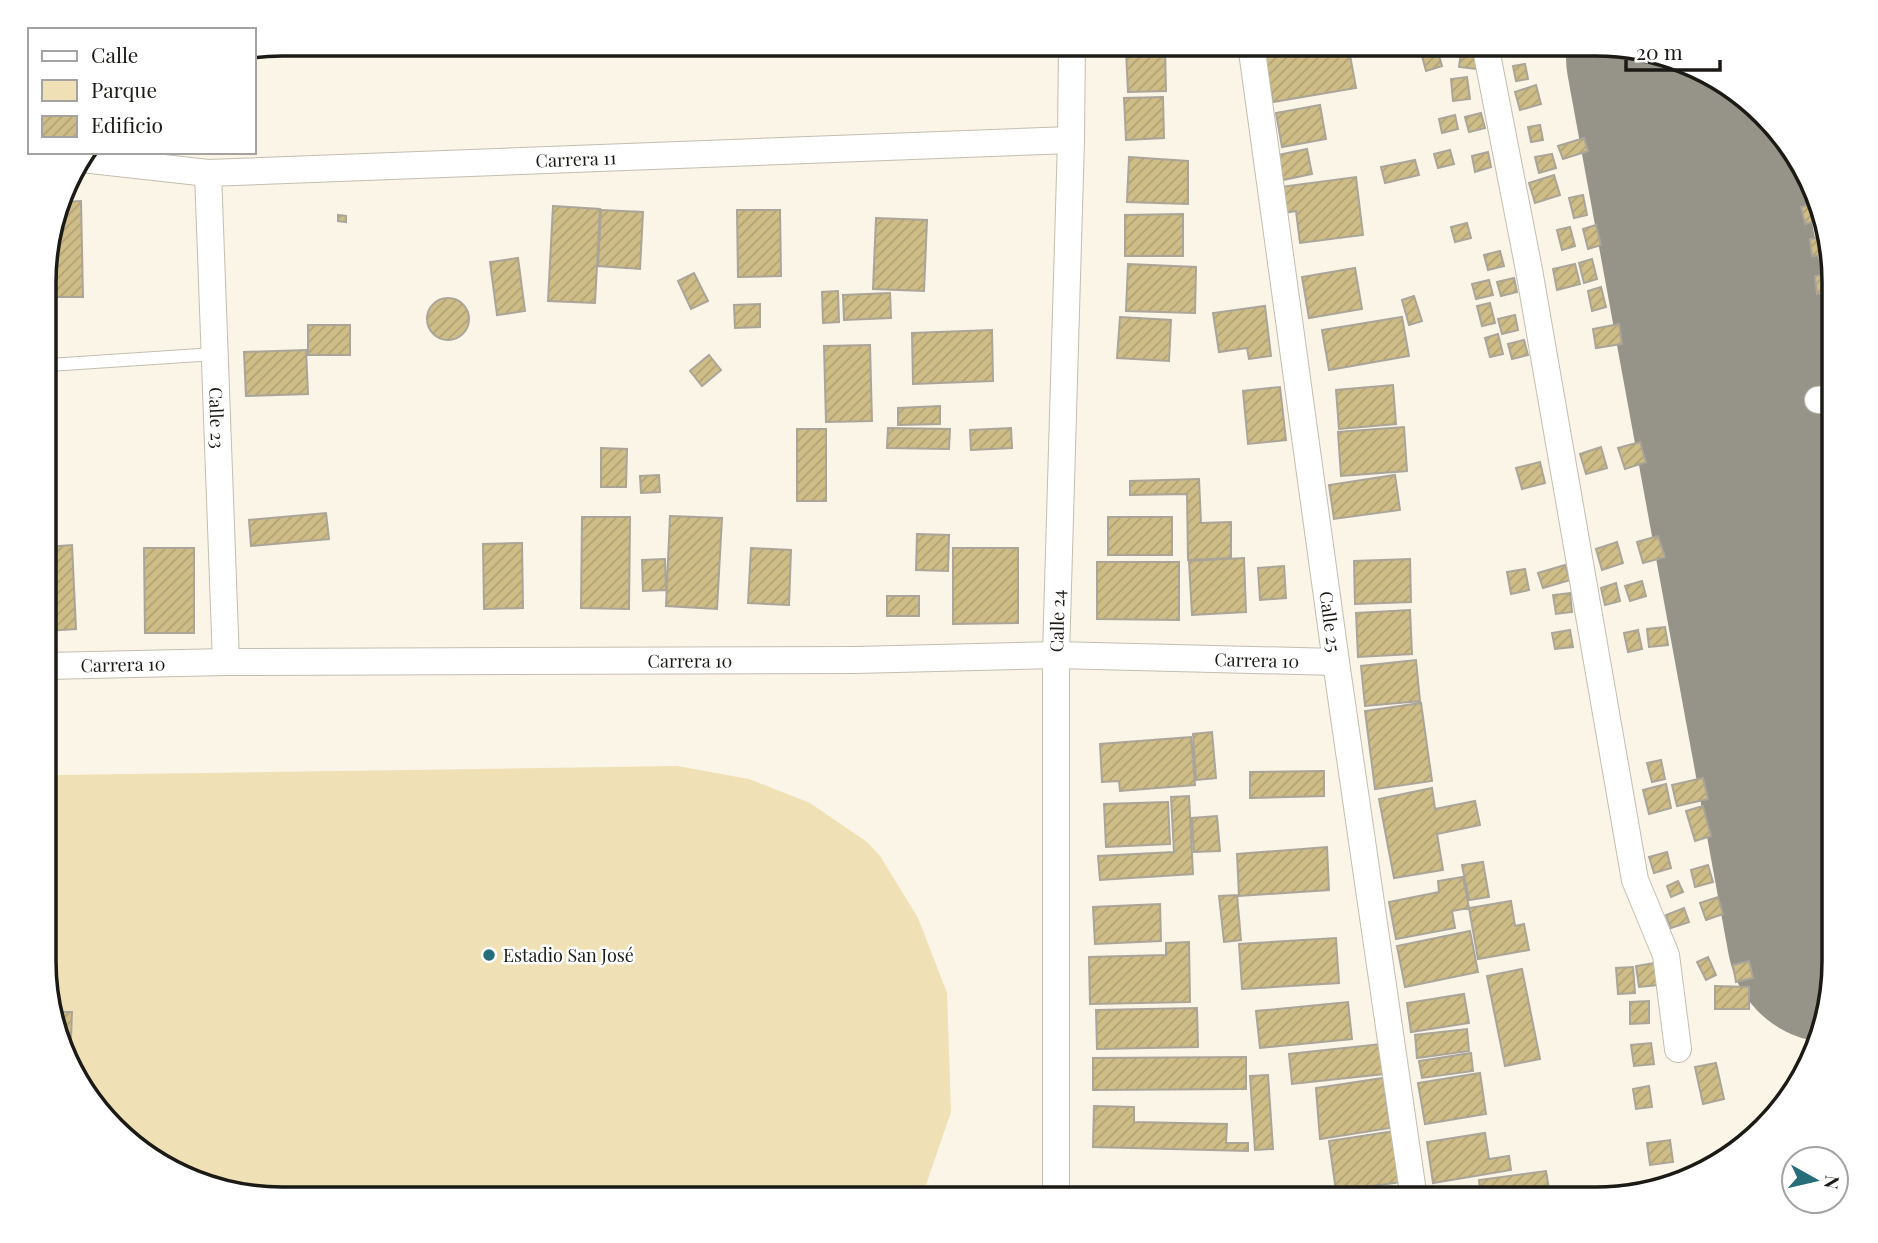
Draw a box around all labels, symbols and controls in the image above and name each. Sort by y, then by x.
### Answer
legend [28,28,256,154]
scale bar [1626,28,1720,72]
text: 20 m [1636,37,1683,65]
text: Calle [91,40,138,68]
text: Parque [91,75,157,103]
text: Edificio [91,110,163,138]
street label: Carrera 11 [535,145,617,172]
street label: Calle 23 [204,386,230,449]
street label: Calle 24 [1044,589,1070,653]
street label: Calle 25 [1314,590,1346,654]
street label: Carrera 10 [1214,647,1300,673]
street label: Carrera 10 [647,648,732,673]
street label: Carrera 10 [80,651,166,677]
place label: Estadio San José [503,943,634,967]
marker: Estadio San José [481,947,497,963]
north arrow [1780,1145,1850,1215]
text: N [1819,1174,1847,1191]

